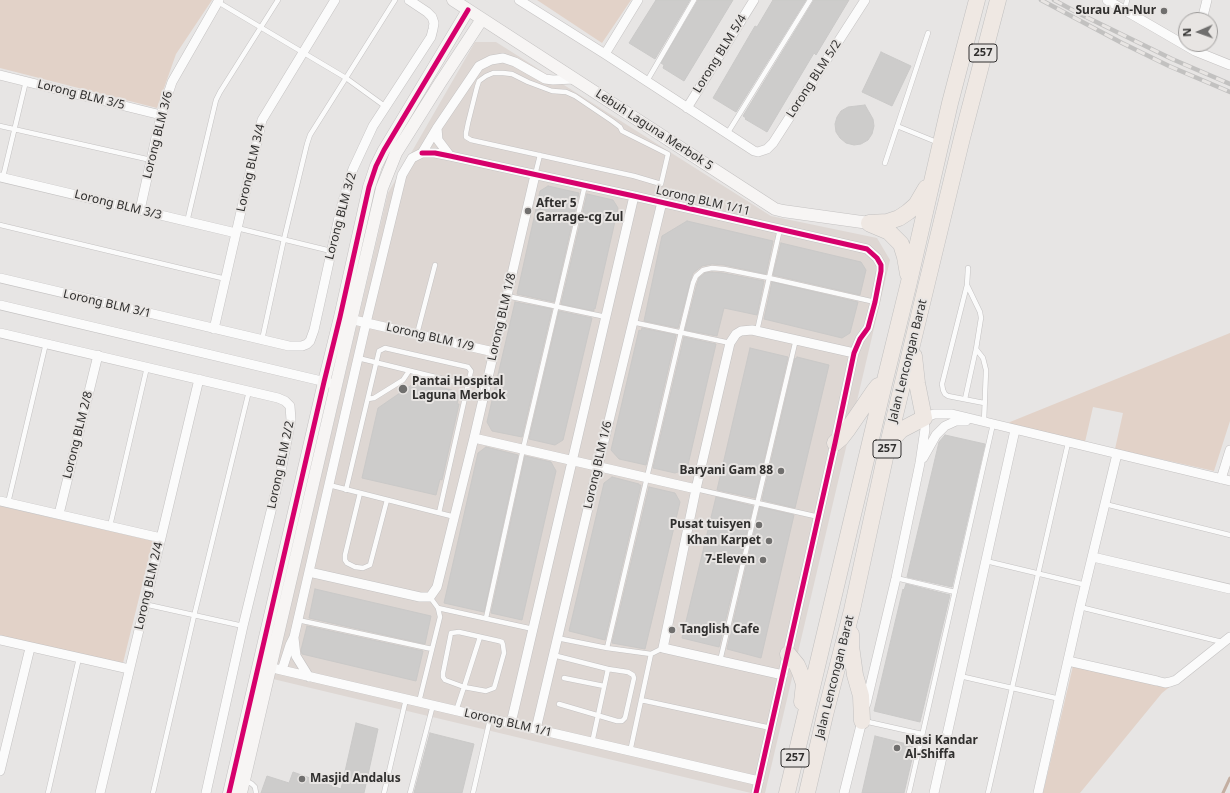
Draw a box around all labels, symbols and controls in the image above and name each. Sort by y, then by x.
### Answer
place label: Surau An-Nur [1075,4,1156,18]
marker: Surau An-Nur [1159,6,1169,16]
street label: Lorong BLM 5/4 [690,12,750,96]
north arrow [1178,12,1218,52]
text: N [1179,28,1194,37]
street label: Lorong BLM 5/2 [784,37,844,121]
road number: 257 [969,44,997,62]
street label: Lorong BLM 3/5 [36,77,126,113]
street label: Lebuh Laguna Merbok 5 [593,87,715,173]
street label: Lorong BLM 3/6 [140,90,176,180]
street label: Lorong BLM 3/4 [234,123,268,213]
street label: Lorong BLM 3/2 [322,171,360,261]
street label: Lorong BLM 1/11 [654,183,752,219]
street label: Lorong BLM 3/3 [73,187,163,223]
place label: After 5 Garrage-cg Zul [536,197,623,225]
marker: After 5 Garrage-cg Zul [523,206,533,216]
street label: Lorong BLM 1/8 [485,272,519,362]
street label: Lorong BLM 3/1 [62,287,152,321]
street label: Jalan Lencongan Barat [886,298,930,424]
street label: Lorong BLM 1/9 [385,320,475,354]
place label: Pantai Hospital Laguna Merbok [412,375,506,403]
marker: Pantai Hospital Laguna Merbok [397,383,409,395]
street label: Lorong BLM 2/8 [60,390,96,480]
street label: Lorong BLM 2/2 [265,420,297,510]
street label: Lorong BLM 1/6 [581,420,615,510]
road number: 257 [873,440,901,458]
place label: Baryani Gam 88 [679,464,773,478]
marker: Baryani Gam 88 [776,466,786,476]
place label: Pusat tuisyen [670,518,751,532]
marker: Pusat tuisyen [754,520,764,530]
place label: Khan Karpet [687,534,761,548]
marker: Khan Karpet [764,536,774,546]
street label: Lorong BLM 2/4 [132,541,166,631]
place label: 7-Eleven [705,553,755,567]
marker: 7-Eleven [758,555,768,565]
street label: Jalan Lencongan Barat [813,614,857,740]
place label: Tanglish Cafe [680,623,759,637]
marker: Tanglish Cafe [667,625,677,635]
street label: Lorong BLM 1/1 [463,706,553,740]
place label: Nasi Kandar Al-Shiffa [905,734,978,762]
marker: Nasi Kandar Al-Shiffa [892,743,902,753]
road number: 257 [781,749,809,767]
place label: Masjid Andalus [310,772,401,786]
marker: Masjid Andalus [297,774,307,784]

